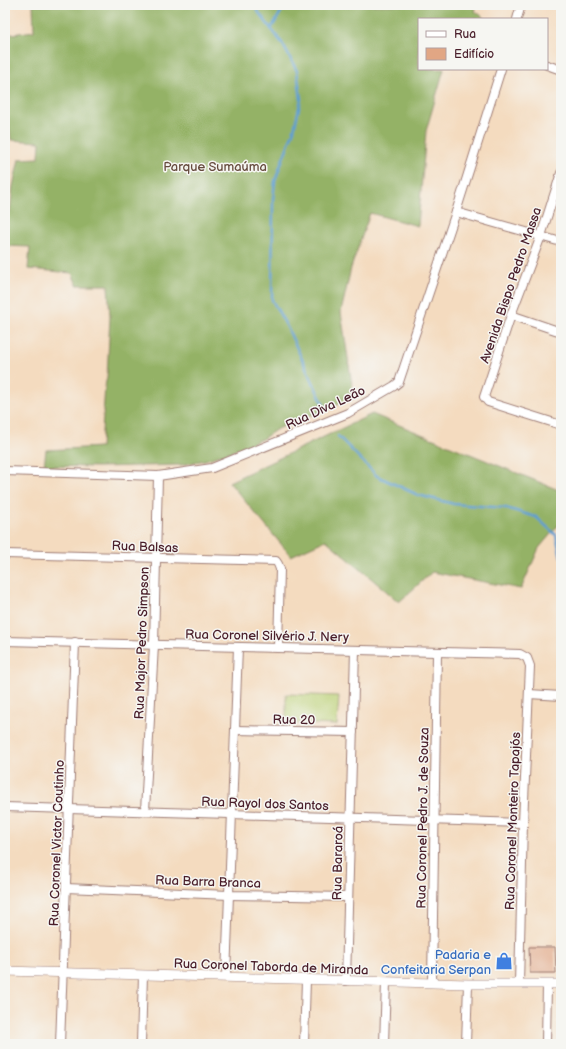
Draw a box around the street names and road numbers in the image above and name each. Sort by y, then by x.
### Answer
street label: Avenida Bispo Pedro Massa [477,205,545,365]
street label: Rua Diva Leão [283,382,368,433]
street label: Rua Balsas [111,538,179,556]
street label: Rua Major Pedro Simpson [131,566,153,720]
street label: Rua Coronel Silvério J. Nery [185,627,349,645]
street label: Rua 20 [273,712,316,728]
street label: Rua Coronel Pedro J. de Souza [413,727,433,909]
street label: Rua Coronel Monteiro Tapajós [502,731,524,910]
street label: Rua Coronel Victor Coutinho [46,759,68,927]
street label: Rua Rayol dos Santos [201,794,330,814]
street label: Rua Bararoá [329,826,347,900]
street label: Rua Barra Branca [155,872,261,892]
street label: Rua Coronel Taborda de Miranda [173,956,369,978]

